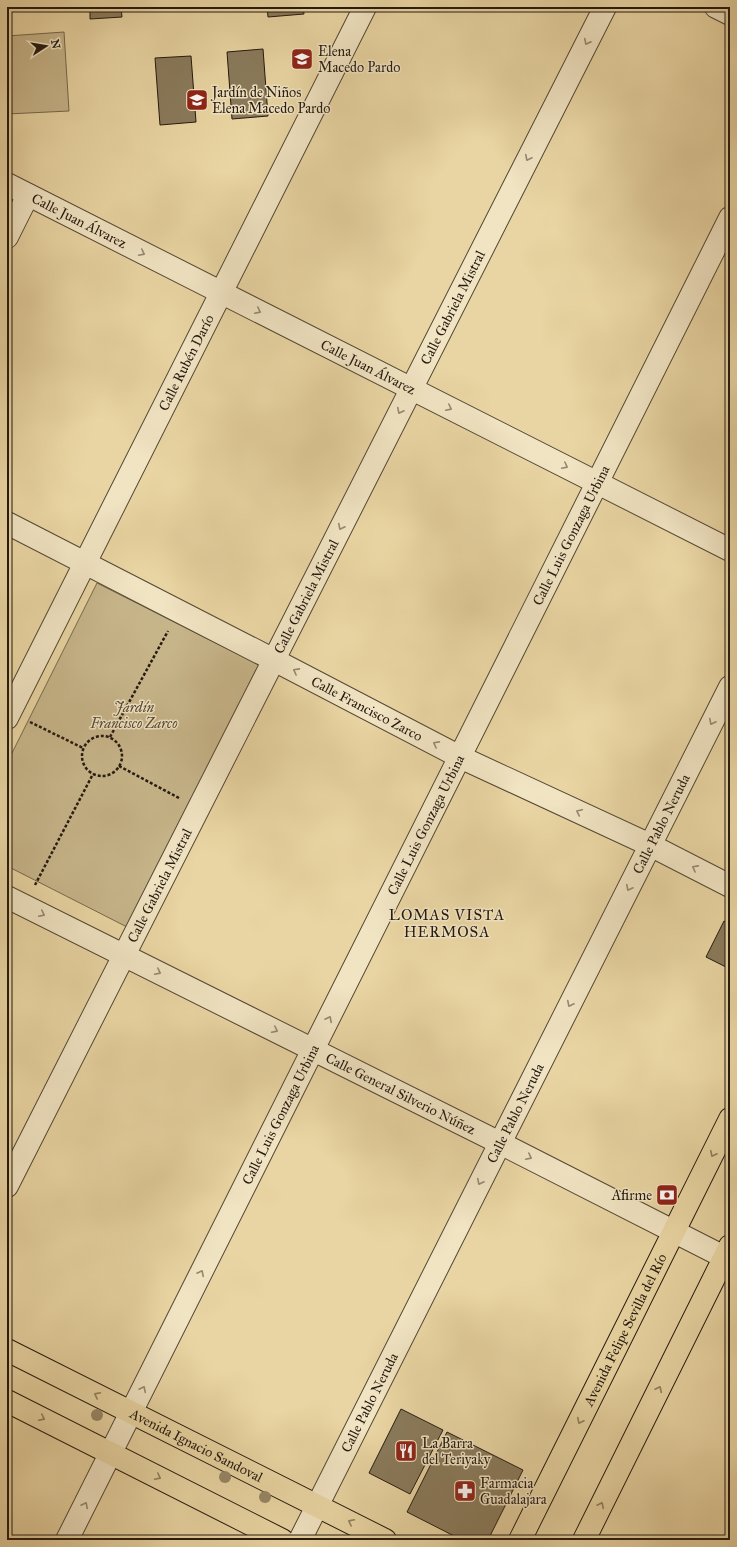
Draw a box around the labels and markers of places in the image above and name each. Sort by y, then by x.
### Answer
place label: Elena Macedo Pardo [318,43,400,76]
school or university icon: Elena Macedo Pardo [289,46,315,72]
place label: Jardín de Niños Elena Macedo Pardo [210,84,330,117]
school or university icon: Jardín de Niños Elena Macedo Pardo [184,87,210,113]
bank icon: Afirme [654,1182,680,1208]
place label: Afirme [611,1187,652,1204]
place label: La Barra del Teriyaky [422,1435,491,1468]
restaurant icon: La Barra del Teriyaky [393,1438,419,1464]
place label: Farmacia Guadalajara [480,1475,547,1508]
pharmacy icon: Farmacia Guadalajara [452,1478,478,1504]

